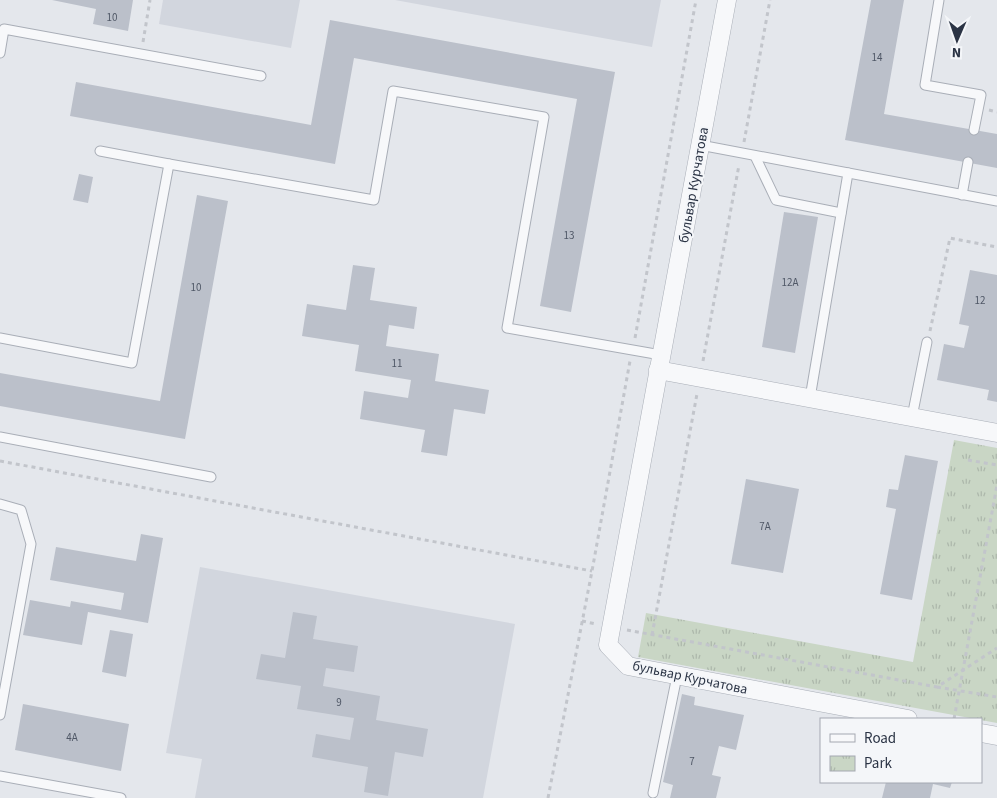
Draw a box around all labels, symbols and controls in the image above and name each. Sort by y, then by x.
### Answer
house number: 10 [107,10,117,25]
north arrow [932,15,982,65]
text: N [952,42,962,62]
house number: 14 [872,50,883,65]
street label: бульвар Курчатова [674,126,714,245]
house number: 13 [564,228,574,243]
house number: 12А [782,275,798,290]
house number: 10 [191,280,201,295]
house number: 12 [975,293,985,308]
house number: 11 [392,356,402,371]
house number: 7А [759,519,771,534]
street label: бульвар Курчатова [630,656,749,700]
house number: 9 [336,695,342,710]
legend [820,718,982,783]
text: Road [864,728,896,749]
house number: 4А [66,730,78,745]
text: Park [864,753,893,774]
house number: 7 [689,754,695,769]

